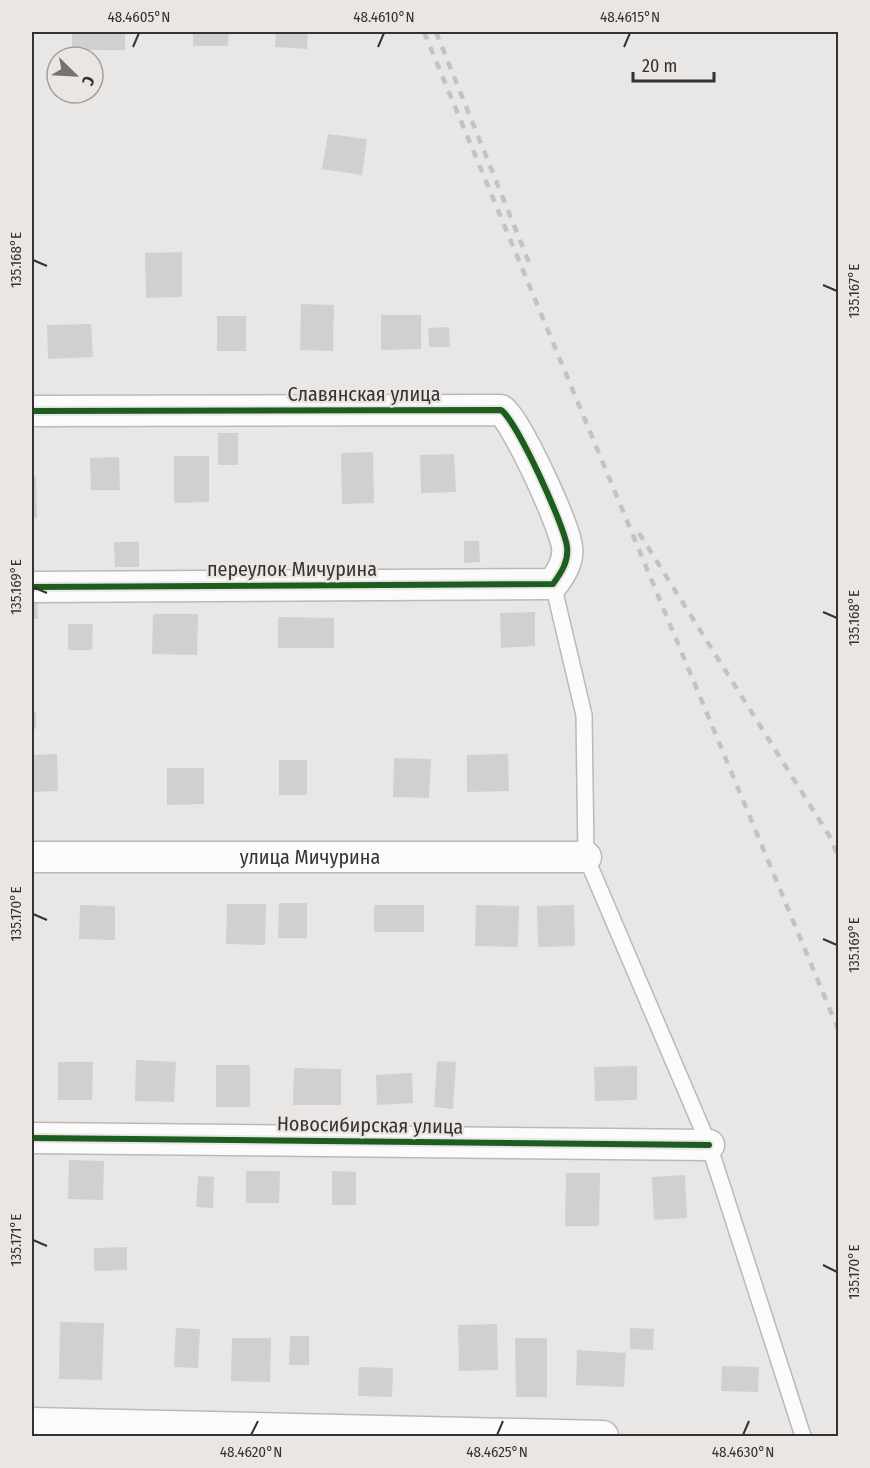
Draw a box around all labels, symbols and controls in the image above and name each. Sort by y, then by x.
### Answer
text: 48.4605°N [108,8,170,26]
text: 48.4610°N [353,8,415,26]
text: 48.4615°N [600,8,660,26]
north arrow [45,45,105,105]
scale bar [633,45,714,83]
text: 20 m [642,55,677,77]
text: С [78,73,99,89]
text: 135.168°E [7,232,25,288]
text: 135.167°E [845,264,863,318]
street label: Славянская улица [288,382,441,406]
street label: переулок Мичурина [207,557,377,581]
text: 135.169°E [7,559,25,615]
text: 135.168°E [845,590,863,646]
street label: улица Мичурина [240,845,380,869]
text: 135.170°E [7,887,25,941]
text: 135.169°E [845,917,863,973]
street label: Новосибирская улица [277,1111,463,1139]
text: 135.171°E [7,1214,25,1266]
text: 135.170°E [845,1245,863,1299]
text: 48.4620°N [220,1443,282,1461]
text: 48.4625°N [466,1443,528,1461]
text: 48.4630°N [712,1443,774,1461]

